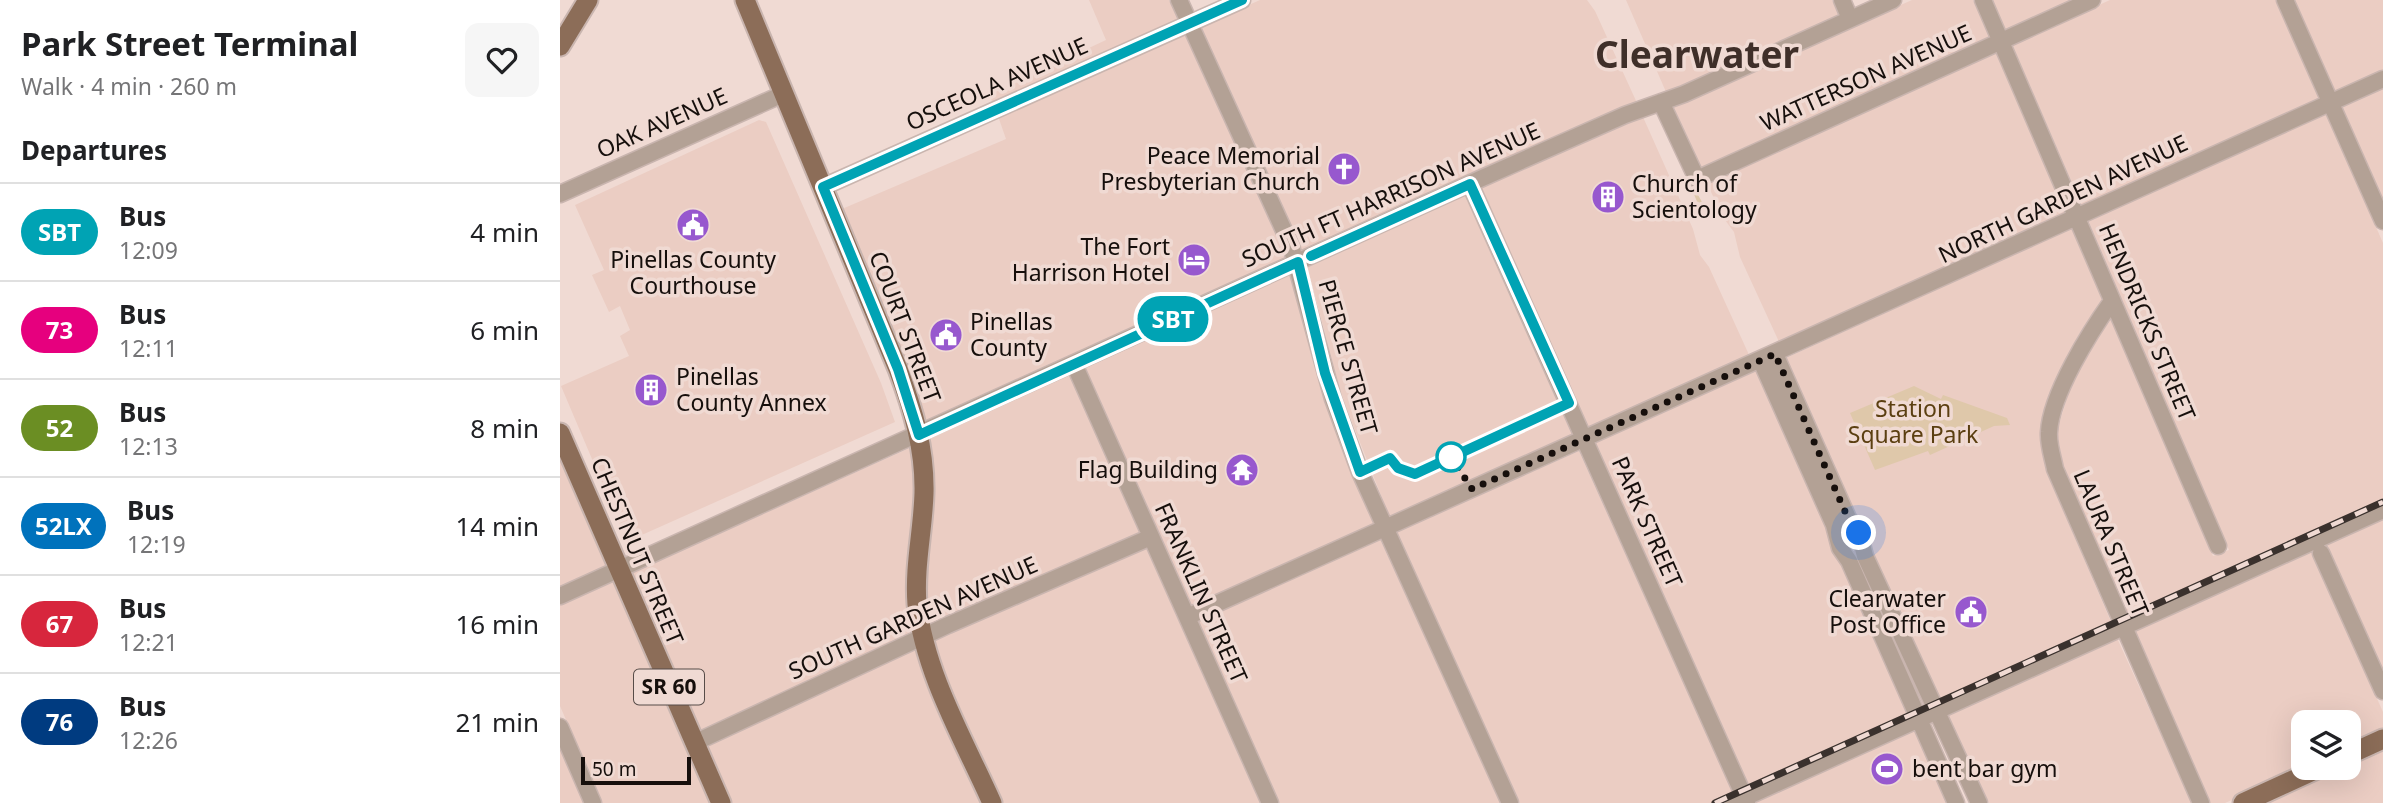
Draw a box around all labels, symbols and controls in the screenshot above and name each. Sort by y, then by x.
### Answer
street label: WATTERSON AVENUE [1755,16,1976,138]
text: Park Street Terminal [21,21,358,66]
button: heart [465,23,539,97]
district label: Clearwater [1595,28,1800,79]
street label: OSCEOLA AVENUE [901,29,1093,138]
text: Walk · 4 min · 260 m [21,70,237,102]
street label: OAK AVENUE [591,79,732,165]
street label: SOUTH FT HARRISON AVENUE [1236,114,1545,275]
street label: NORTH GARDEN AVENUE [1933,126,2193,270]
text: Departures [21,132,167,168]
place label: Peace Memorial Presbyterian Church [1101,139,1320,197]
church icon: Peace Memorial Presbyterian Church [1325,150,1363,188]
place label: Church of Scientology [1632,167,1757,225]
building icon: Church of Scientology [1589,178,1627,216]
text: Bus [119,198,166,234]
public building icon: Pinellas County Courthouse [674,206,712,244]
text: 4 min [470,214,539,250]
text: SBT [38,215,81,248]
street label: HENDRICKS STREET [2092,218,2204,425]
place label: The Fort Harrison Hotel [1012,230,1170,288]
text: 12:09 [119,234,178,266]
hotel icon: The Fort Harrison Hotel [1175,241,1213,279]
place label: Pinellas County Courthouse [610,243,776,301]
street label: COURT STREET [862,246,950,407]
street label: PIERCE STREET [1312,275,1386,438]
text: Bus [119,296,166,332]
line badge: SBT [1133,296,1213,342]
text: SBT [1151,302,1195,335]
place label: Pinellas County [970,305,1053,363]
text: 6 min [470,312,539,348]
text: 73 [46,313,73,346]
public building icon: Pinellas County [927,316,965,354]
text: 12:11 [119,332,178,364]
place label: Pinellas County Annex [676,360,827,418]
building icon: Pinellas County Annex [632,371,670,409]
park label: Station Square Park [1848,392,1979,450]
text: Bus [119,394,166,430]
text: 8 min [470,410,539,446]
text: 52 [46,411,73,444]
text: 12:13 [119,430,178,462]
unlabelled marker [1436,442,1466,472]
temple icon: Flag Building [1223,451,1261,489]
street label: PARK STREET [1605,451,1691,592]
street label: CHESTNUT STREET [584,452,692,650]
place label: Flag Building [1078,453,1218,485]
street label: LAURA STREET [2067,464,2157,621]
text: Bus [127,492,174,528]
street label: FRANKLIN STREET [1148,497,1256,688]
text: 14 min [455,508,539,544]
text: 52LX [35,509,92,542]
your location [1841,515,1876,550]
text: 12:19 [127,528,186,560]
street label: SOUTH GARDEN AVENUE [783,548,1042,687]
place label: Clearwater Post Office [1828,582,1946,640]
text: Bus [119,590,166,626]
public building icon: Clearwater Post Office [1952,593,1990,631]
text: 16 min [455,606,539,642]
text: 67 [46,607,73,640]
text: 12:21 [119,626,178,658]
road number: SR 60 [634,670,704,704]
text: Bus [119,688,166,724]
text: 21 min [455,704,539,740]
text: 76 [46,705,73,738]
map controls [2291,710,2361,780]
button: layers [2291,710,2361,780]
text: 12:26 [119,724,178,756]
sports icon: bent bar gym [1868,750,1906,788]
place label: bent bar gym [1912,752,2058,784]
scale bar [581,754,691,786]
text: 50 m [592,756,636,782]

